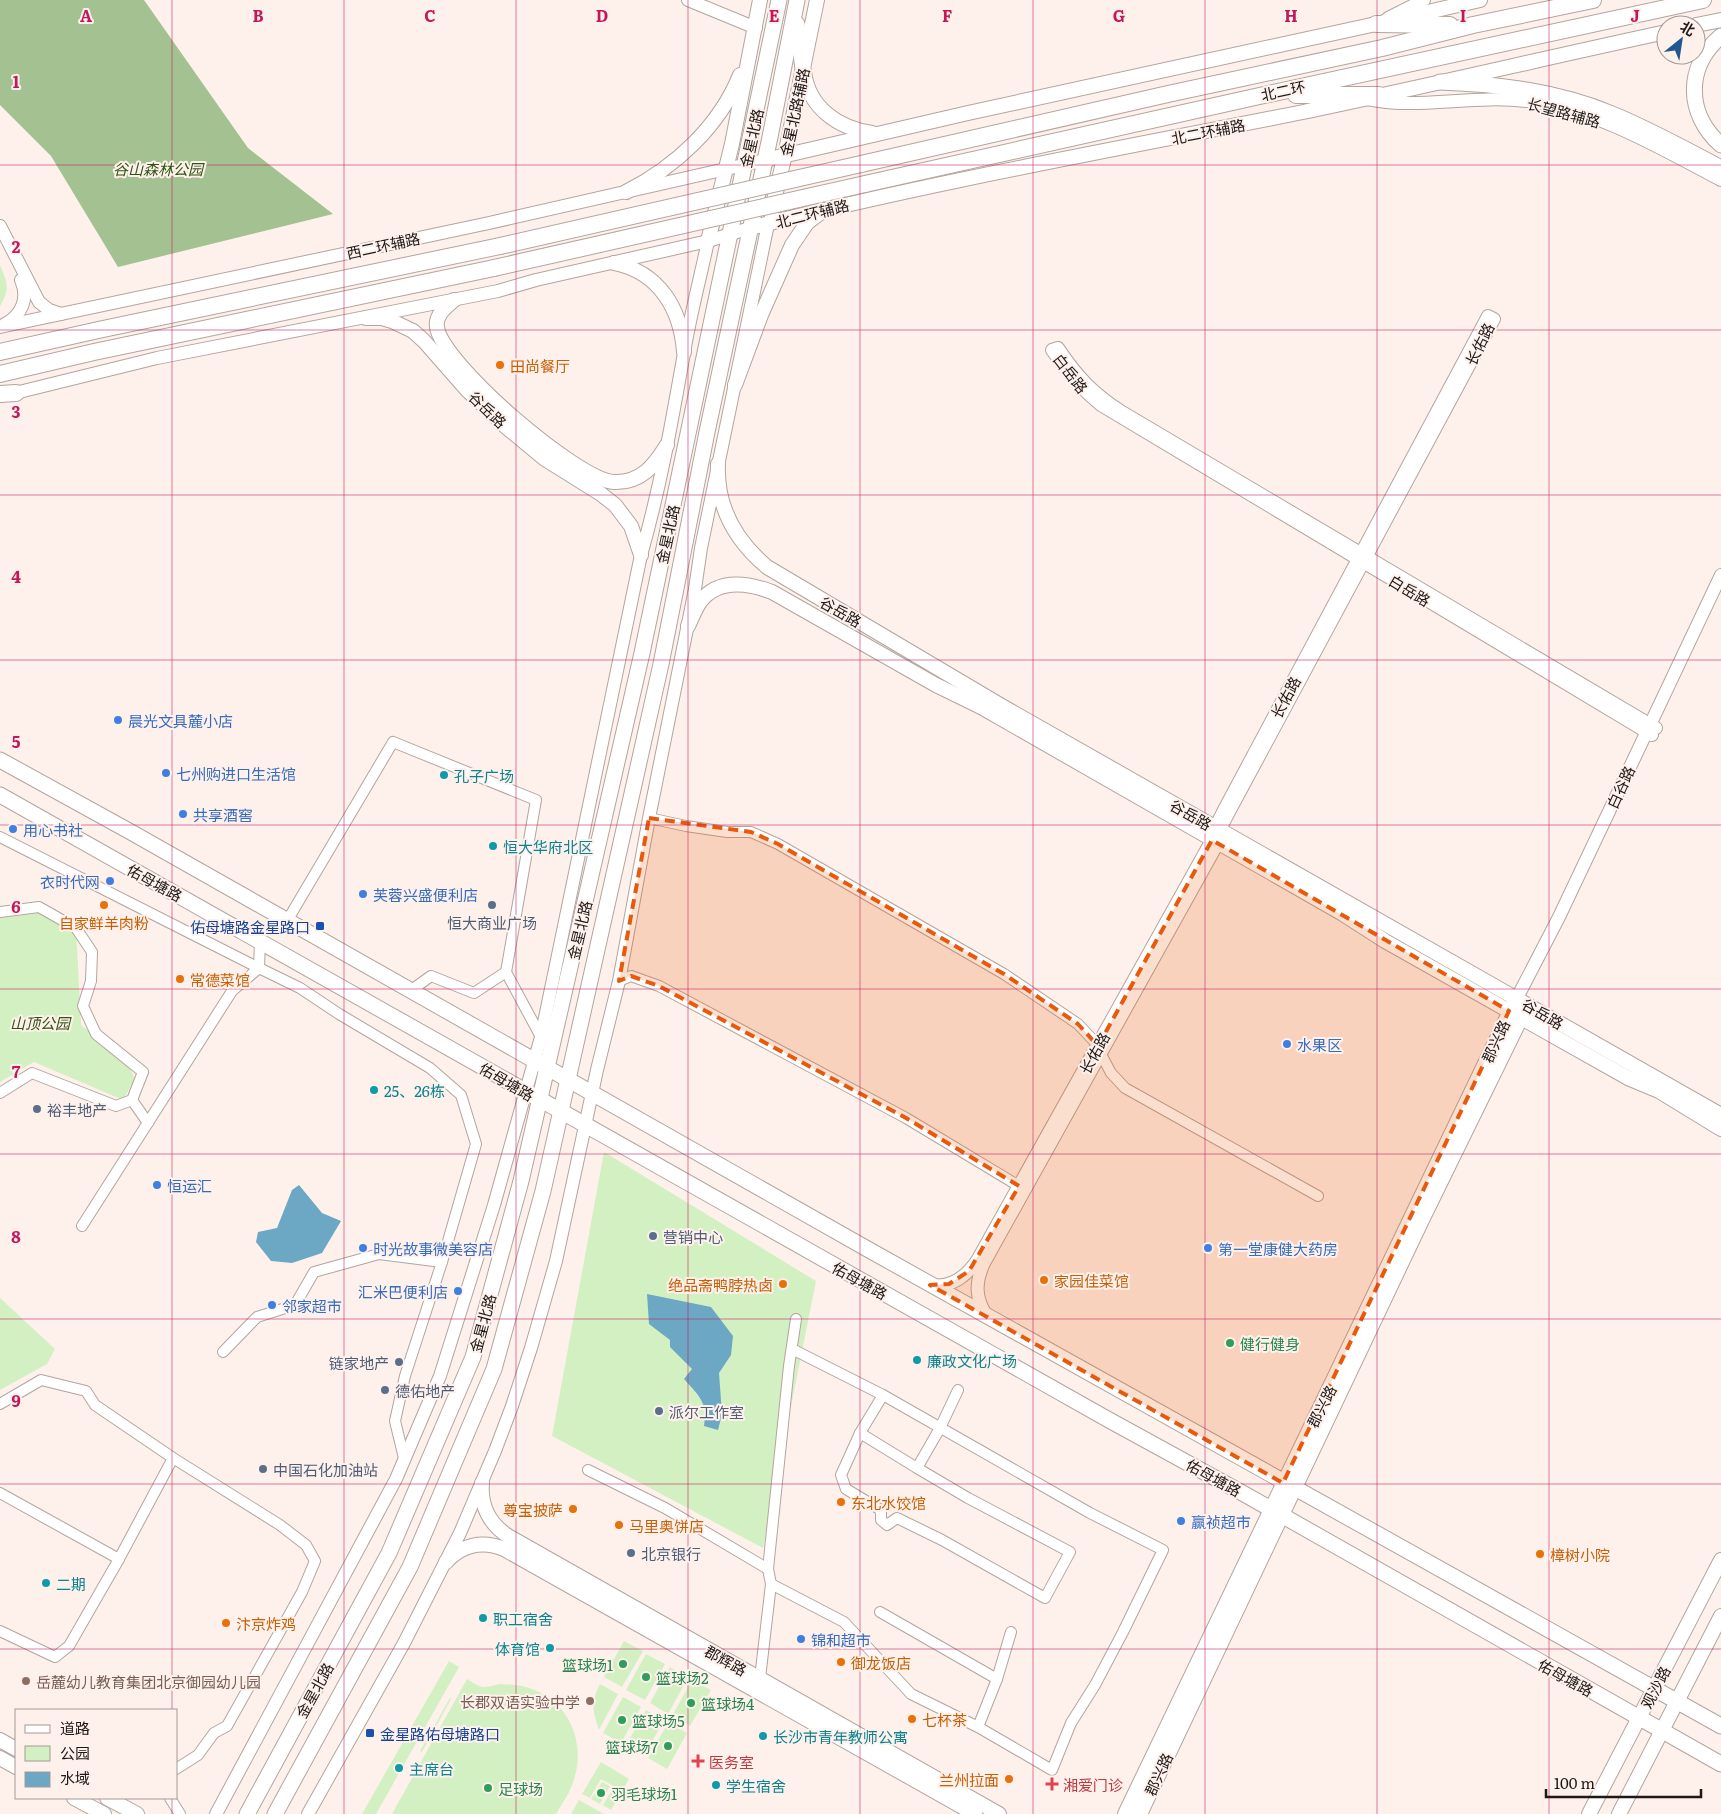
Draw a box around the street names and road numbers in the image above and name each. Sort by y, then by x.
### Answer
street label: 金星北路辅路 [773,66,815,158]
street label: 北二环 [1259,74,1307,106]
street label: 长望路辅路 [1525,91,1603,133]
street label: 金星北路 [734,106,768,170]
street label: 北二环辅路 [1169,113,1247,149]
street label: 北二环辅路 [773,193,851,233]
street label: 西二环辅路 [344,226,422,264]
street label: 长佑路 [1459,319,1499,369]
street label: 白岳路 [1048,348,1094,398]
street label: 谷岳路 [464,385,512,433]
street label: 金星北路 [650,502,684,566]
street label: 白岳路 [1385,569,1435,611]
street label: 谷岳路 [816,590,866,632]
street label: 长佑路 [1264,672,1306,722]
street label: 白谷路 [1600,762,1640,812]
street label: 谷岳路 [1166,793,1216,835]
street label: 佑母塘路 [123,857,187,907]
street label: 金星北路 [561,898,597,962]
street label: 谷岳路 [1518,992,1568,1034]
street label: 郡兴路 [1475,1016,1515,1066]
street label: 长佑路 [1073,1028,1115,1078]
street label: 佑母塘路 [475,1056,539,1106]
street label: 佑母塘路 [828,1255,892,1305]
street label: 金星北路 [463,1291,501,1355]
street label: 郡兴路 [1301,1381,1341,1431]
street label: 佑母塘路 [1182,1452,1246,1502]
street label: 郡辉路 [701,1639,751,1681]
street label: 佑母塘路 [1534,1652,1598,1702]
street label: 金星北路 [289,1658,339,1722]
street label: 观沙路 [1635,1662,1675,1712]
street label: 郡兴路 [1138,1749,1178,1799]

